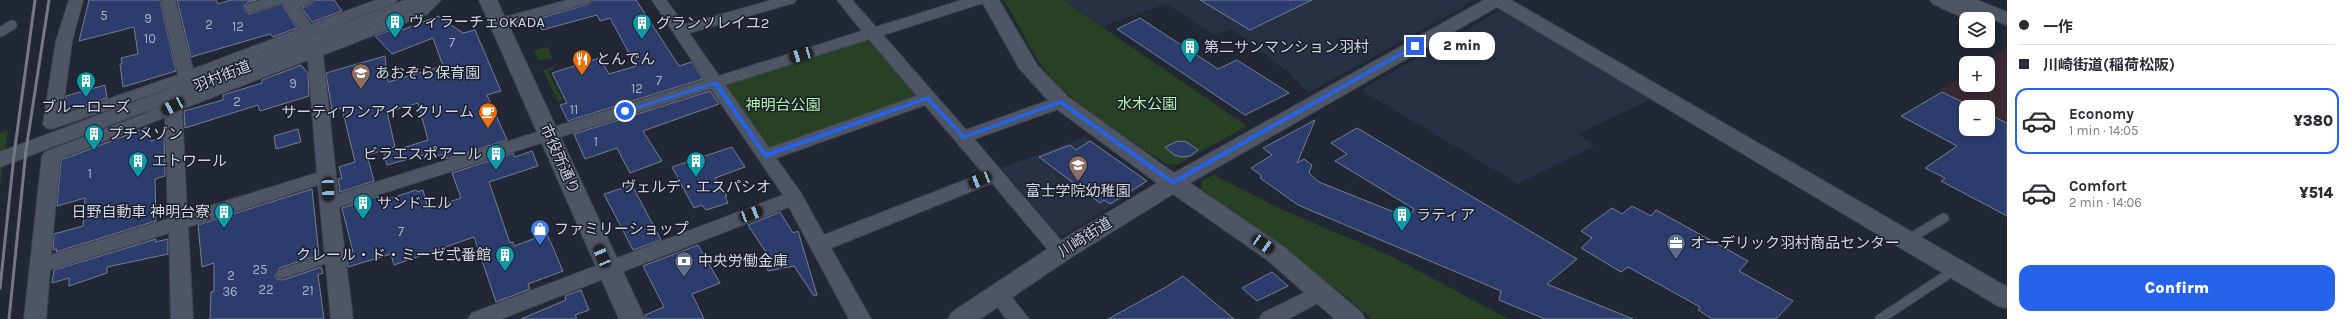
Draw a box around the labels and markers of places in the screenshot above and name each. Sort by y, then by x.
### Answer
building icon: ヴィラーチェOKADA [384,11,406,39]
building icon: グランソレイユ2 [631,12,653,40]
place label: ヴィラーチェOKADA [409,13,545,31]
place label: グランソレイユ2 [656,14,769,32]
building icon: 第二サンマンション羽村 [1179,36,1201,64]
place label: 第二サンマンション羽村 [1204,38,1369,56]
restaurant icon: とんでん [571,48,593,76]
place label: とんでん [596,50,655,68]
school or university icon: あおぞら保育園 [350,62,372,90]
place label: あおぞら保育園 [375,64,480,82]
building icon: ブルーローズ [75,70,97,98]
place label: ブルーローズ [41,98,131,116]
cafe icon: サーティワンアイスクリーム [477,101,499,129]
place label: サーティワンアイスクリーム [282,103,474,121]
building icon: プチメゾン [83,123,105,151]
place label: プチメゾン [108,125,183,143]
building icon: ビラエスポアール [485,143,507,171]
place label: ビラエスポアール [363,145,482,163]
building icon: エトワール [127,150,149,178]
building icon: ヴェルデ・エスパシオ [685,150,707,178]
place label: エトワール [152,152,227,170]
school or university icon: 富士学院幼稚園 [1067,154,1089,182]
place label: ヴェルデ・エスパシオ [621,178,771,196]
place label: 富士学院幼稚園 [1025,182,1131,200]
building icon: サンドエル [352,192,374,220]
place label: サンドエル [377,194,452,212]
building icon: 日野自動車 神明台寮 [213,201,235,229]
place label: 日野自動車 神明台寮 [71,203,210,221]
building icon: ラティア [1391,204,1413,232]
place label: ラティア [1416,206,1475,224]
shop icon: ファミリーショップ [529,218,551,246]
place label: ファミリーショップ [554,220,689,238]
office icon: オーデリック羽村商品センター [1665,232,1687,260]
place label: オーデリック羽村商品センター [1690,234,1900,252]
building icon: クレール・ド・ミーゼ弍番館 [494,244,516,272]
place label: クレール・ド・ミーゼ弍番館 [296,246,491,264]
bank icon: 中央労働金庫 [673,250,695,278]
place label: 中央労働金庫 [698,252,788,270]

